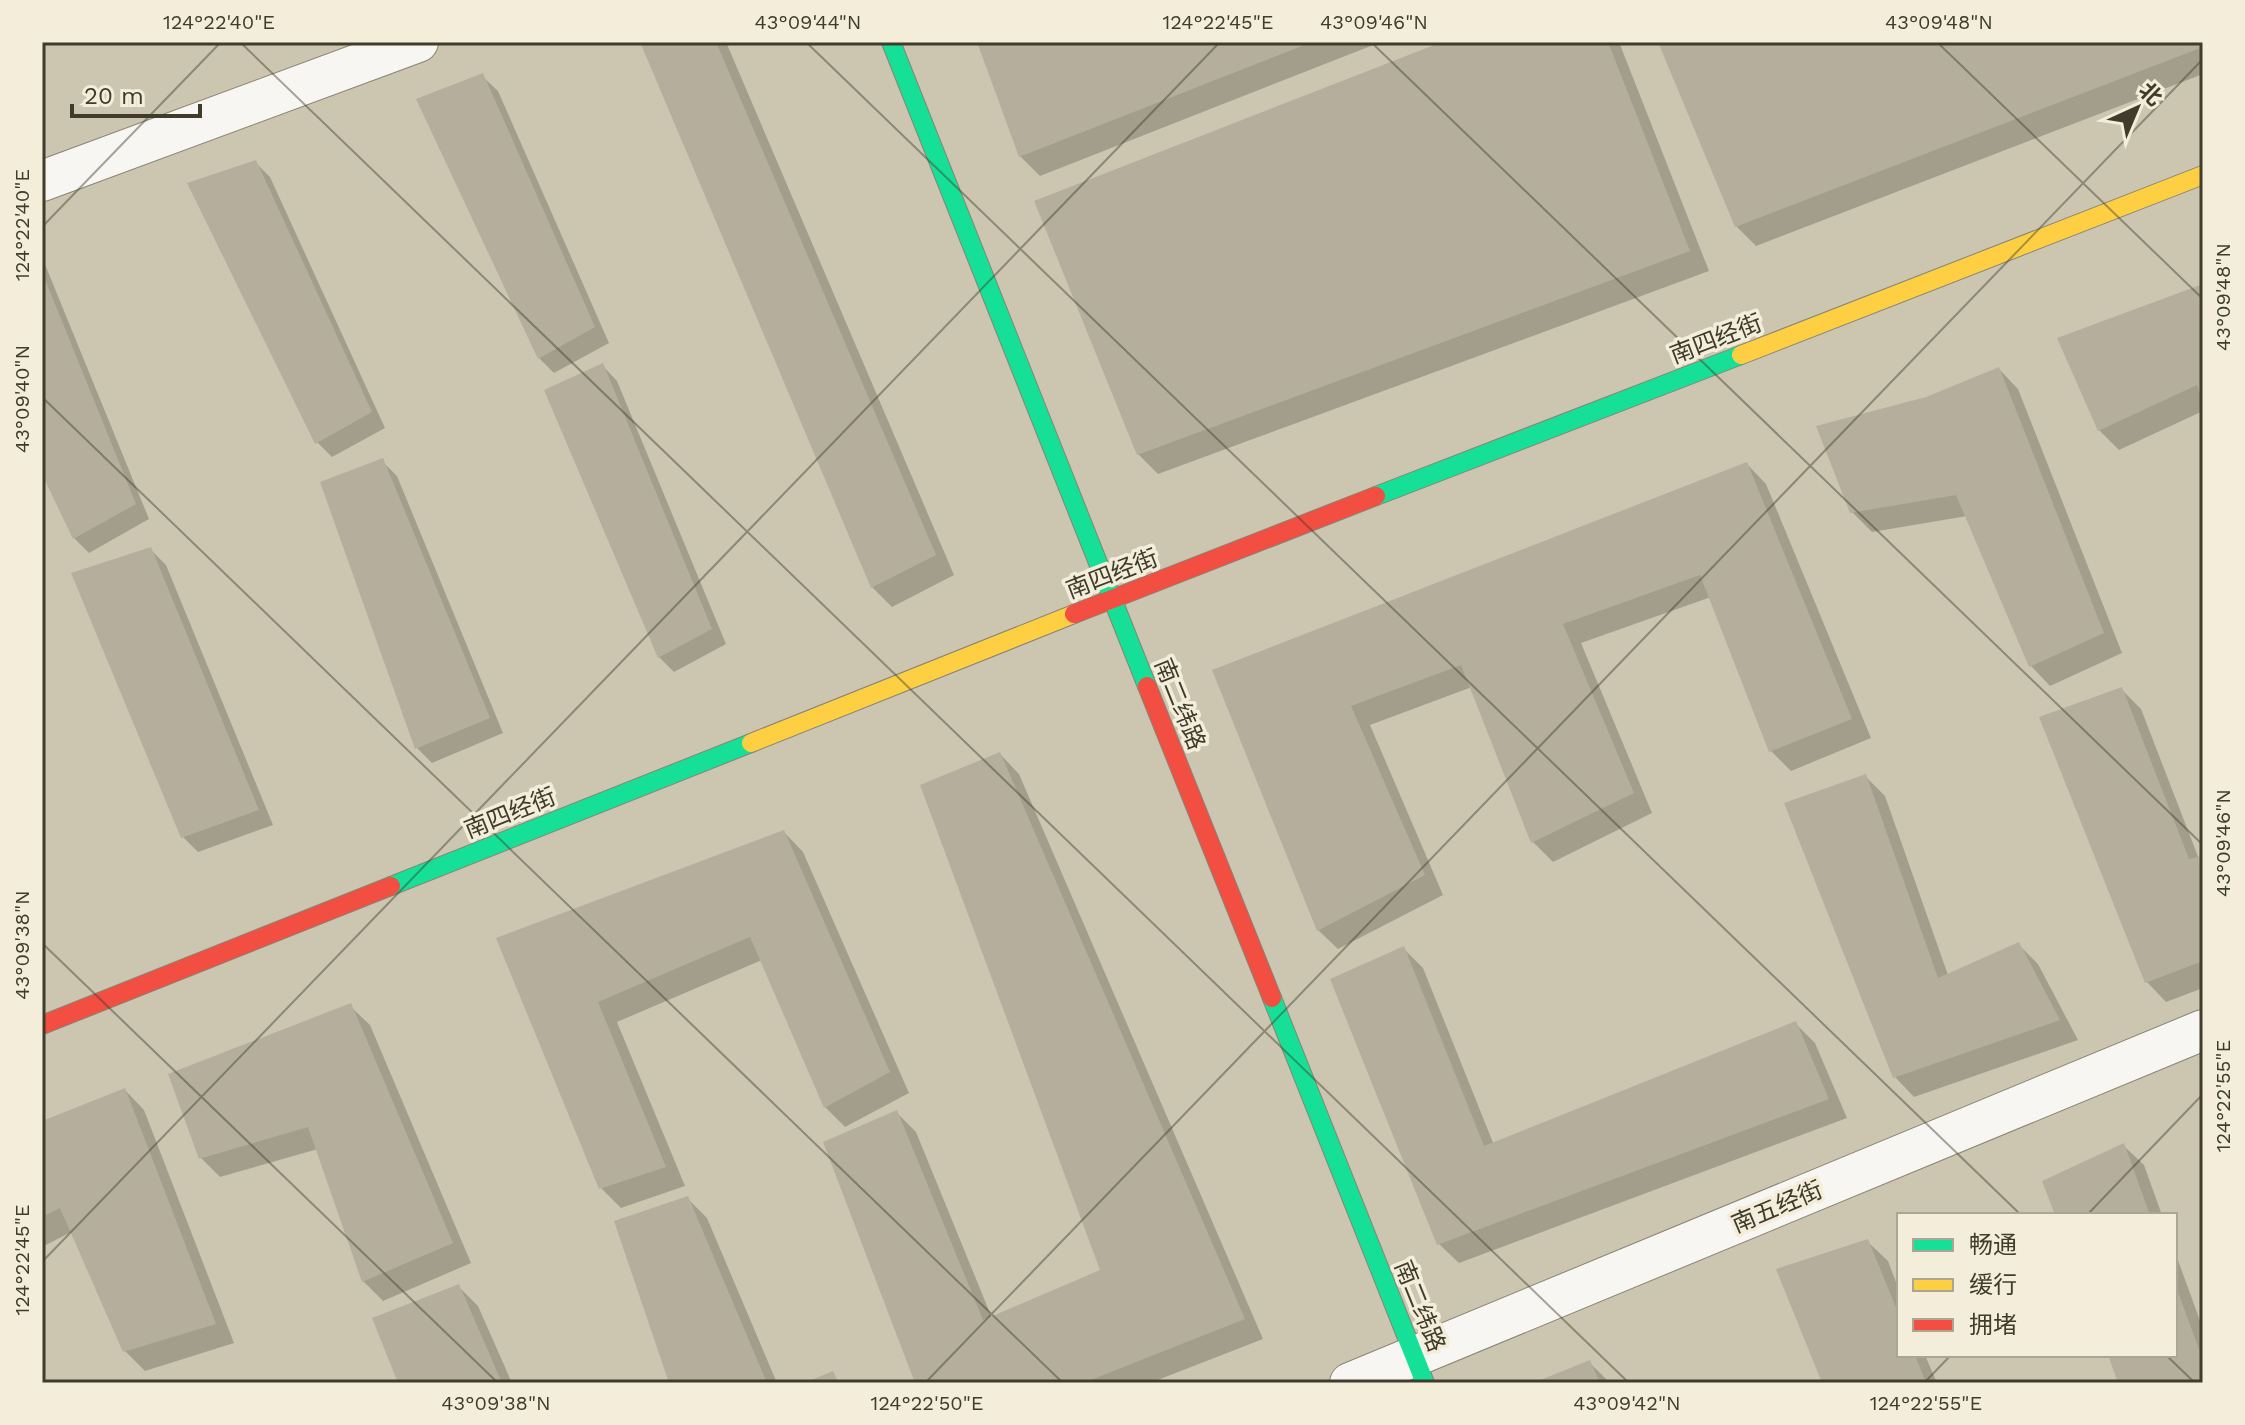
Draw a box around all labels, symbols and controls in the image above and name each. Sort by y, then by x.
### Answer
text: 124°22'40"E [163,10,275,34]
text: 43°09'44"N [755,10,861,34]
text: 124°22'45"E [1162,10,1274,34]
text: 43°09'46"N [1320,10,1428,34]
text: 43°09'48"N [1885,10,1993,34]
scale bar [72,68,200,118]
north arrow [2097,68,2177,148]
text: 北 [2134,77,2167,111]
text: 20 m [84,82,144,110]
text: 124°22'40"E [10,169,34,281]
text: 43°09'48"N [2211,243,2235,351]
street label: 南四经街 [1666,309,1766,369]
text: 43°09'40"N [10,345,34,453]
street label: 南四经街 [1062,544,1162,604]
street label: 南二纬路 [1149,654,1211,754]
street label: 南四经街 [460,782,560,844]
text: 43°09'46"N [2211,789,2235,897]
text: 43°09'38"N [10,890,34,1000]
text: 124°22'55"E [2211,1040,2235,1152]
street label: 南五经街 [1727,1175,1827,1239]
text: 124°22'45"E [10,1204,34,1316]
legend [1897,1213,2177,1357]
text: 畅通 [1969,1231,2017,1259]
street label: 南二纬路 [1389,1256,1451,1356]
text: 缓行 [1969,1271,2017,1299]
text: 拥堵 [1969,1311,2017,1339]
text: 43°09'38"N [441,1391,551,1415]
text: 124°22'50"E [870,1391,984,1415]
text: 43°09'42"N [1573,1391,1681,1415]
text: 124°22'55"E [1870,1391,1982,1415]

